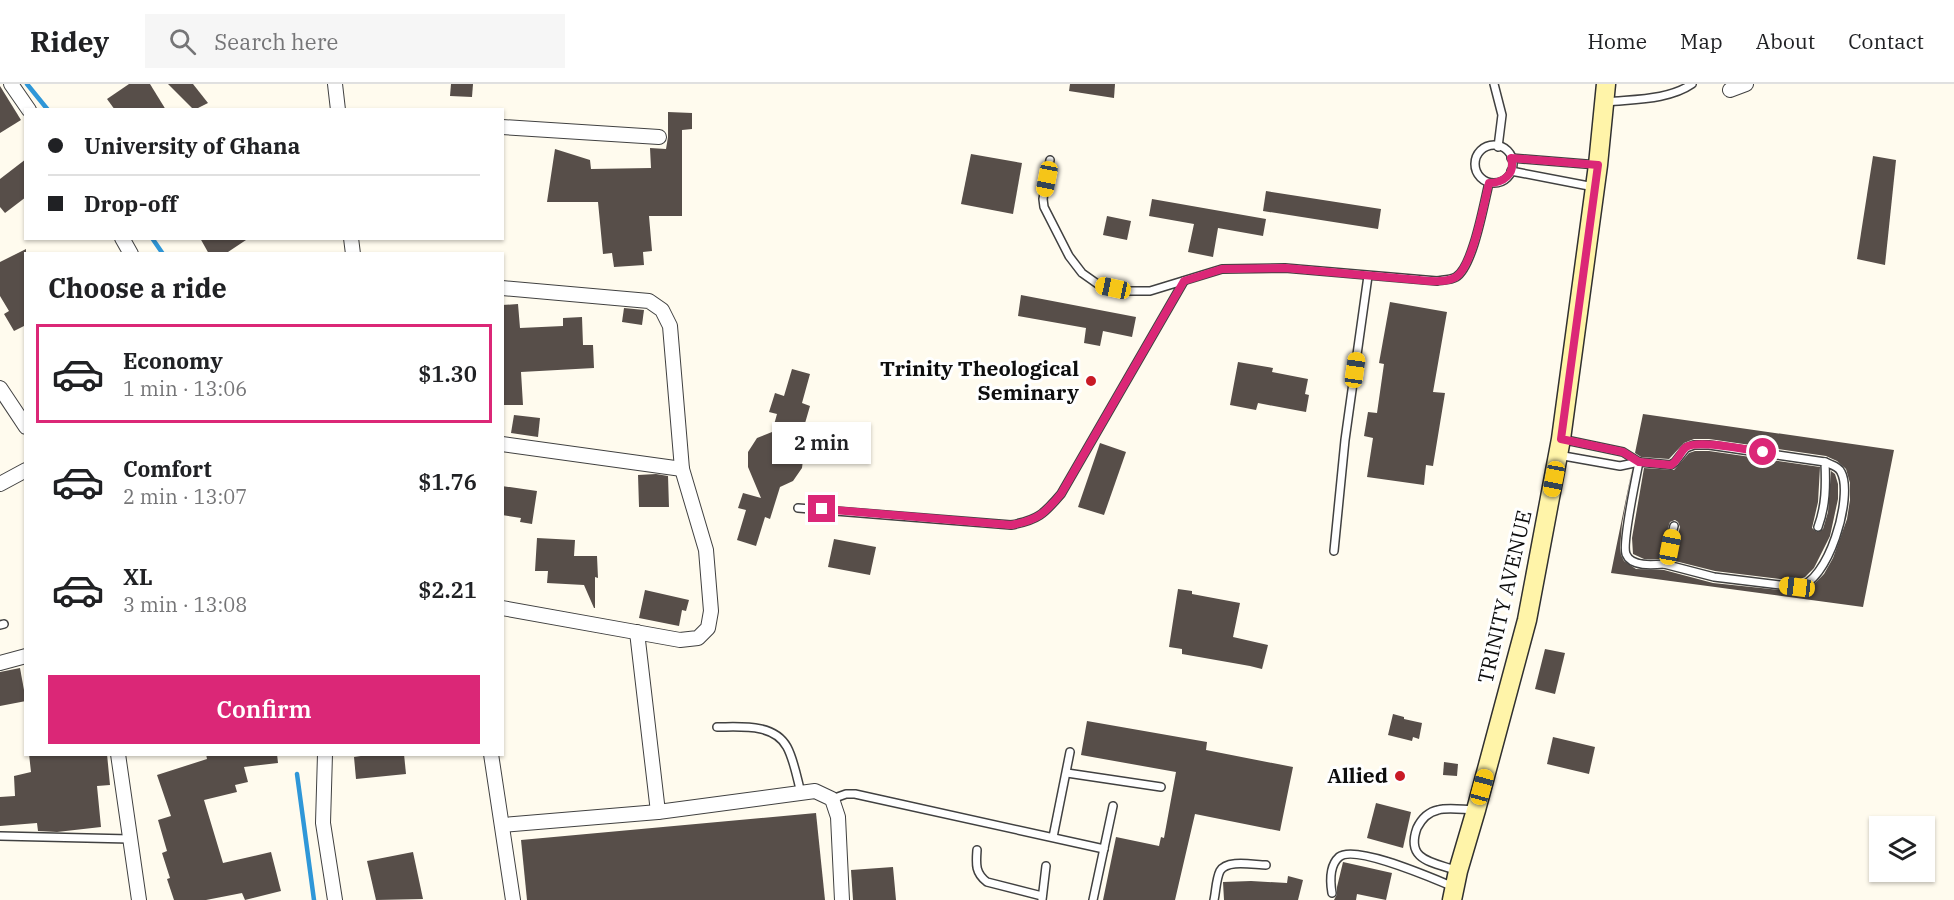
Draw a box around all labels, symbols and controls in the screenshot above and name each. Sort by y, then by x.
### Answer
search box [145,14,565,68]
text: Ridey [30,23,109,60]
icon: search [166,25,199,58]
text: Search here [214,27,338,56]
text: Home [1587,27,1647,55]
text: Map [1680,27,1723,55]
text: About [1756,27,1815,55]
text: Contact [1848,27,1924,55]
text: University of Ghana [84,131,300,160]
car [1035,160,1059,198]
text: Drop-off [84,189,178,218]
text: Choose a ride [48,270,227,305]
car [1094,275,1132,301]
text: Economy [123,346,223,375]
icon: car [51,347,105,401]
car [1344,351,1366,389]
place label: Trinity Theological Seminary [880,354,1079,406]
text: $1.30 [418,359,477,388]
marker: Trinity Theological Seminary [1084,374,1098,388]
text: 1 min · 13:06 [123,375,247,402]
callout: 2 min [772,422,872,464]
text: 2 min [794,429,849,456]
route start [1749,438,1776,465]
text: Comfort [123,454,212,483]
icon: car [51,455,105,509]
car [1542,460,1566,498]
text: $1.76 [418,467,477,496]
text: 2 min · 13:07 [123,483,247,510]
route end [808,495,835,522]
street label: TRINITY AVENUE [1470,507,1538,686]
car [1658,528,1682,566]
text: XL [123,562,153,591]
icon: car [51,563,105,617]
text: $2.21 [418,575,477,604]
car [1778,576,1816,598]
text: 3 min · 13:08 [123,591,247,618]
button: Confirm [48,675,480,744]
place label: Allied [1327,761,1388,789]
car [1469,767,1495,807]
marker: Allied [1393,769,1407,783]
map controls [1869,816,1935,882]
button: layers [1869,816,1935,882]

